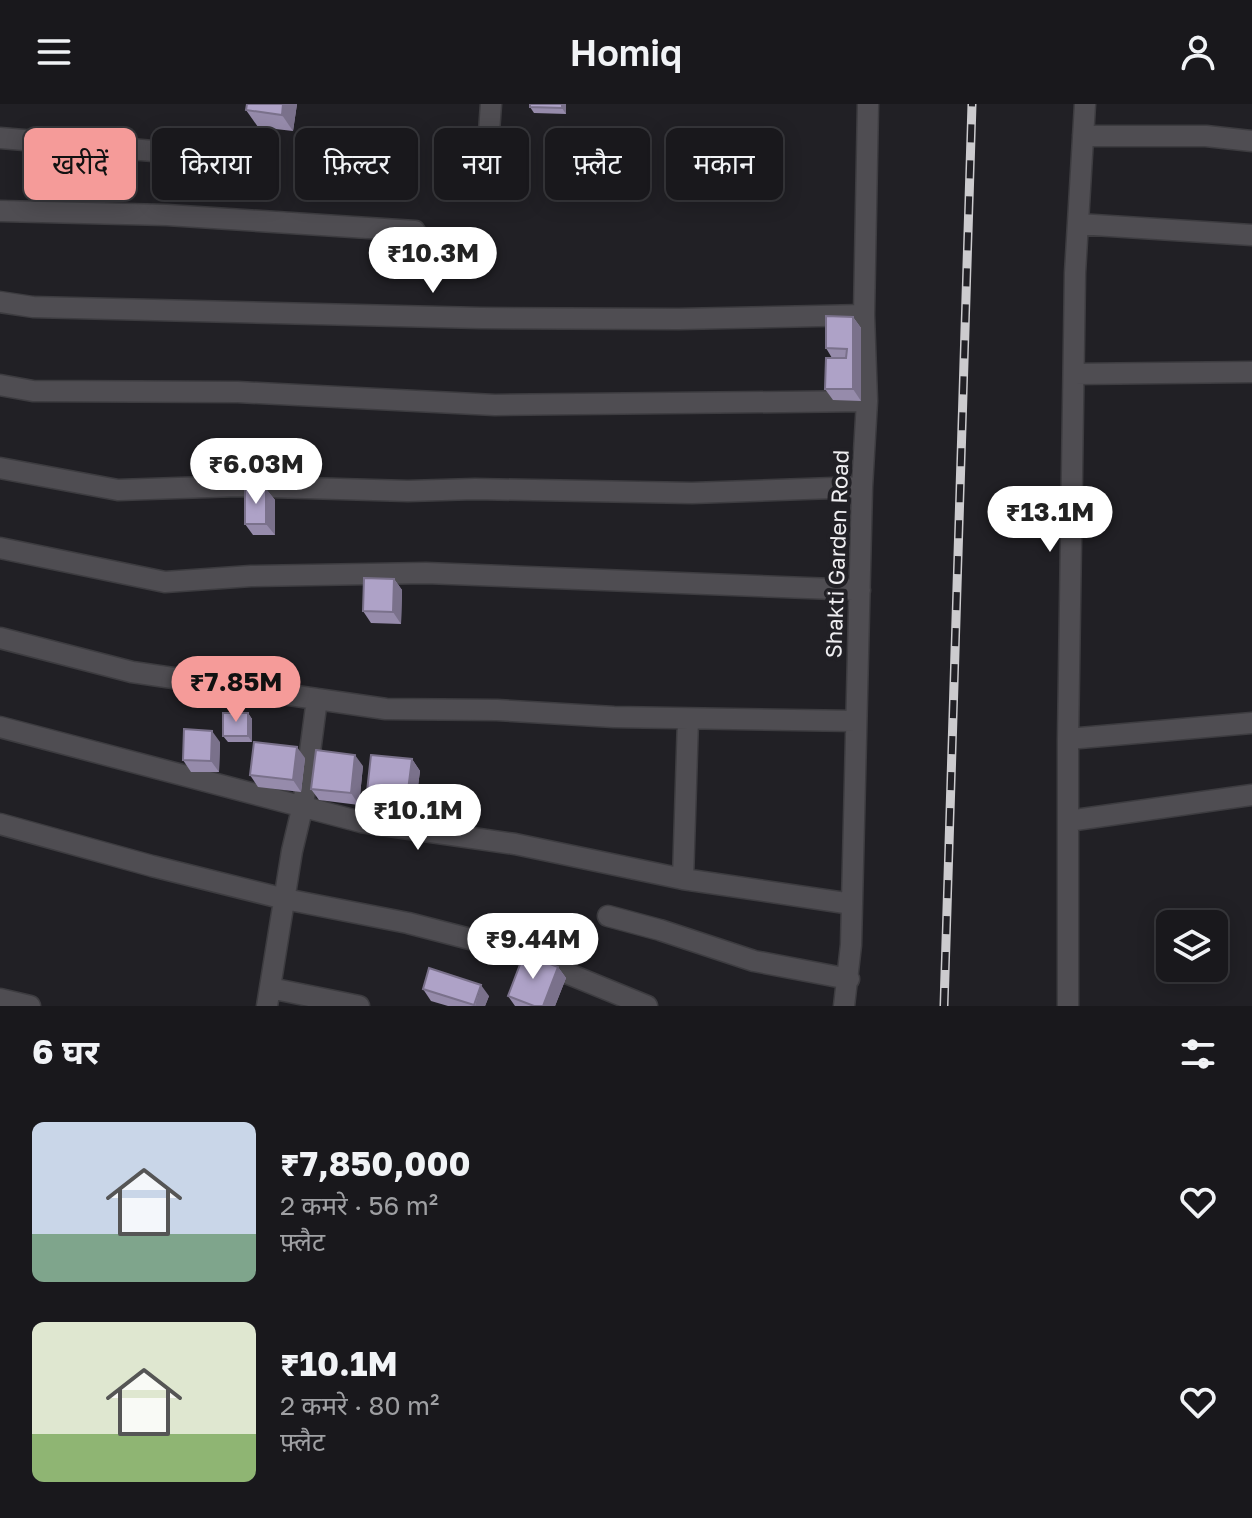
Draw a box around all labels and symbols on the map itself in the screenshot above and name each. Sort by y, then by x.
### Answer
pin: ₹10.3M [368,227,498,295]
pin: ₹6.03M [191,438,321,506]
street label: Shakti Garden Road [819,449,854,659]
pin: ₹13.1M [985,486,1115,554]
pin: ₹7.85M [171,656,301,724]
pin: ₹10.1M [353,784,483,852]
pin: ₹9.44M [468,913,598,981]

